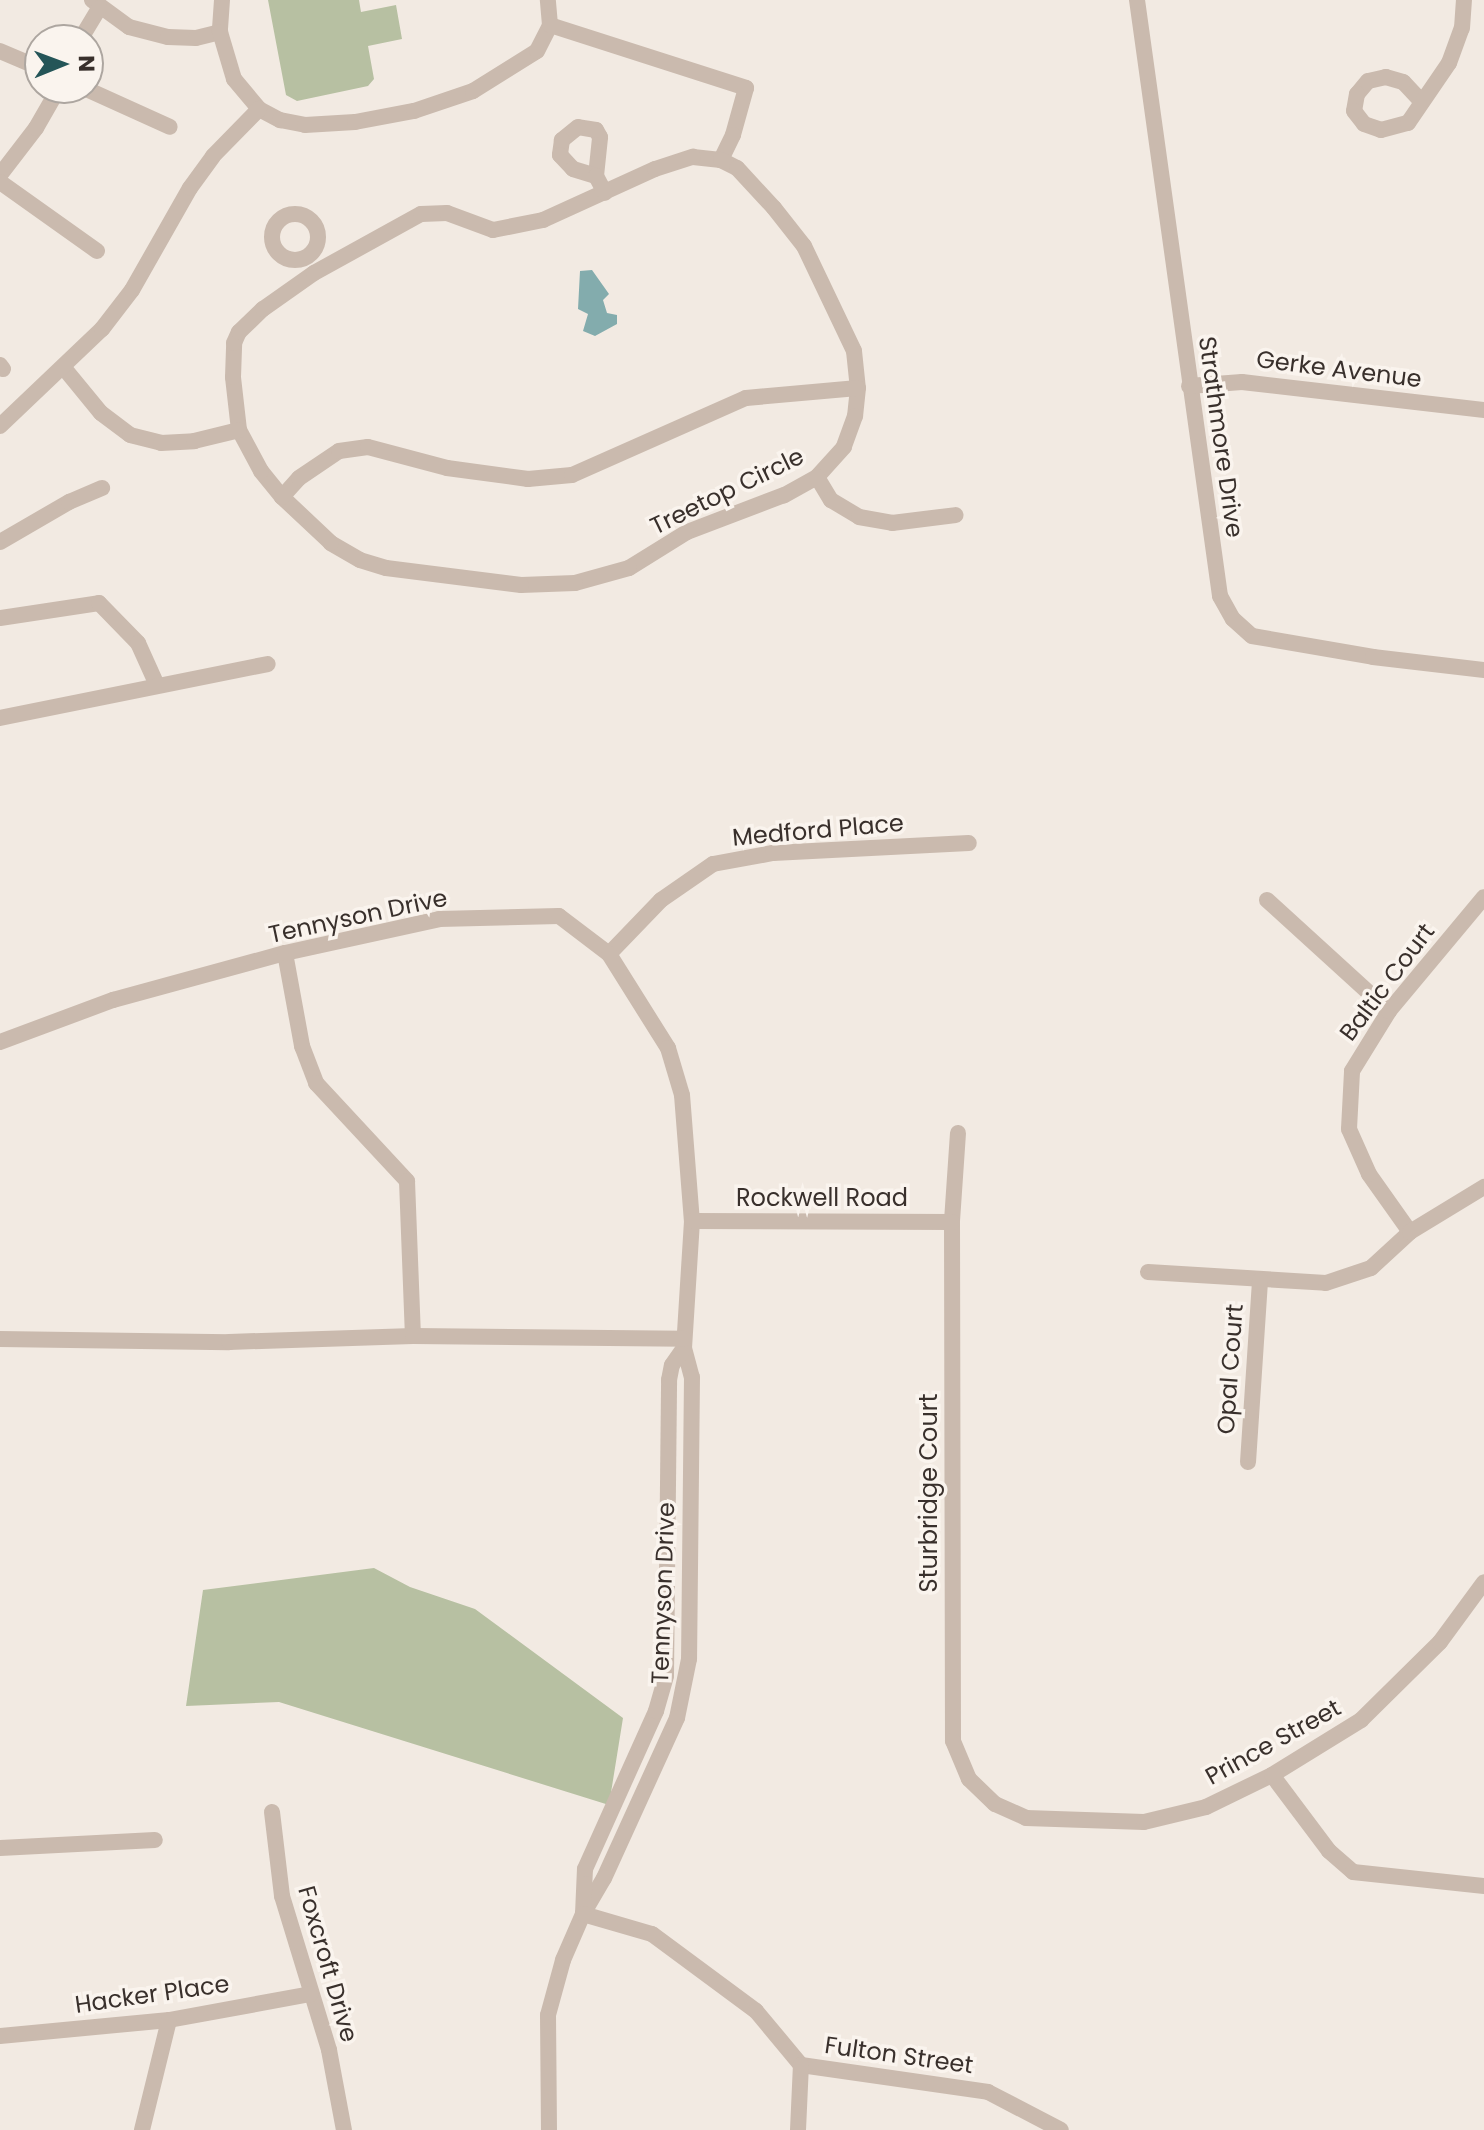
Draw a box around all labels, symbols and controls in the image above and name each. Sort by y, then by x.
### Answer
north arrow [24,24,104,104]
text: N [71,55,102,72]
street label: Strathmore Drive [1193,335,1249,539]
street label: Gerke Avenue [1255,345,1423,393]
street label: Treetop Circle [646,441,808,541]
street label: Medford Place [731,808,905,852]
street label: Tennyson Drive [266,883,450,949]
street label: Baltic Court [1334,918,1440,1046]
street label: Rockwell Road [736,1184,908,1212]
street label: Opal Court [1211,1303,1249,1435]
street label: Sturbridge Court [915,1394,943,1592]
street label: Tennyson Drive [645,1502,681,1684]
street label: Prince Street [1200,1693,1346,1791]
street label: Foxcroft Drive [292,1883,364,2045]
street label: Hacker Place [73,1969,231,2019]
street label: Fulton Street [823,2030,975,2080]

